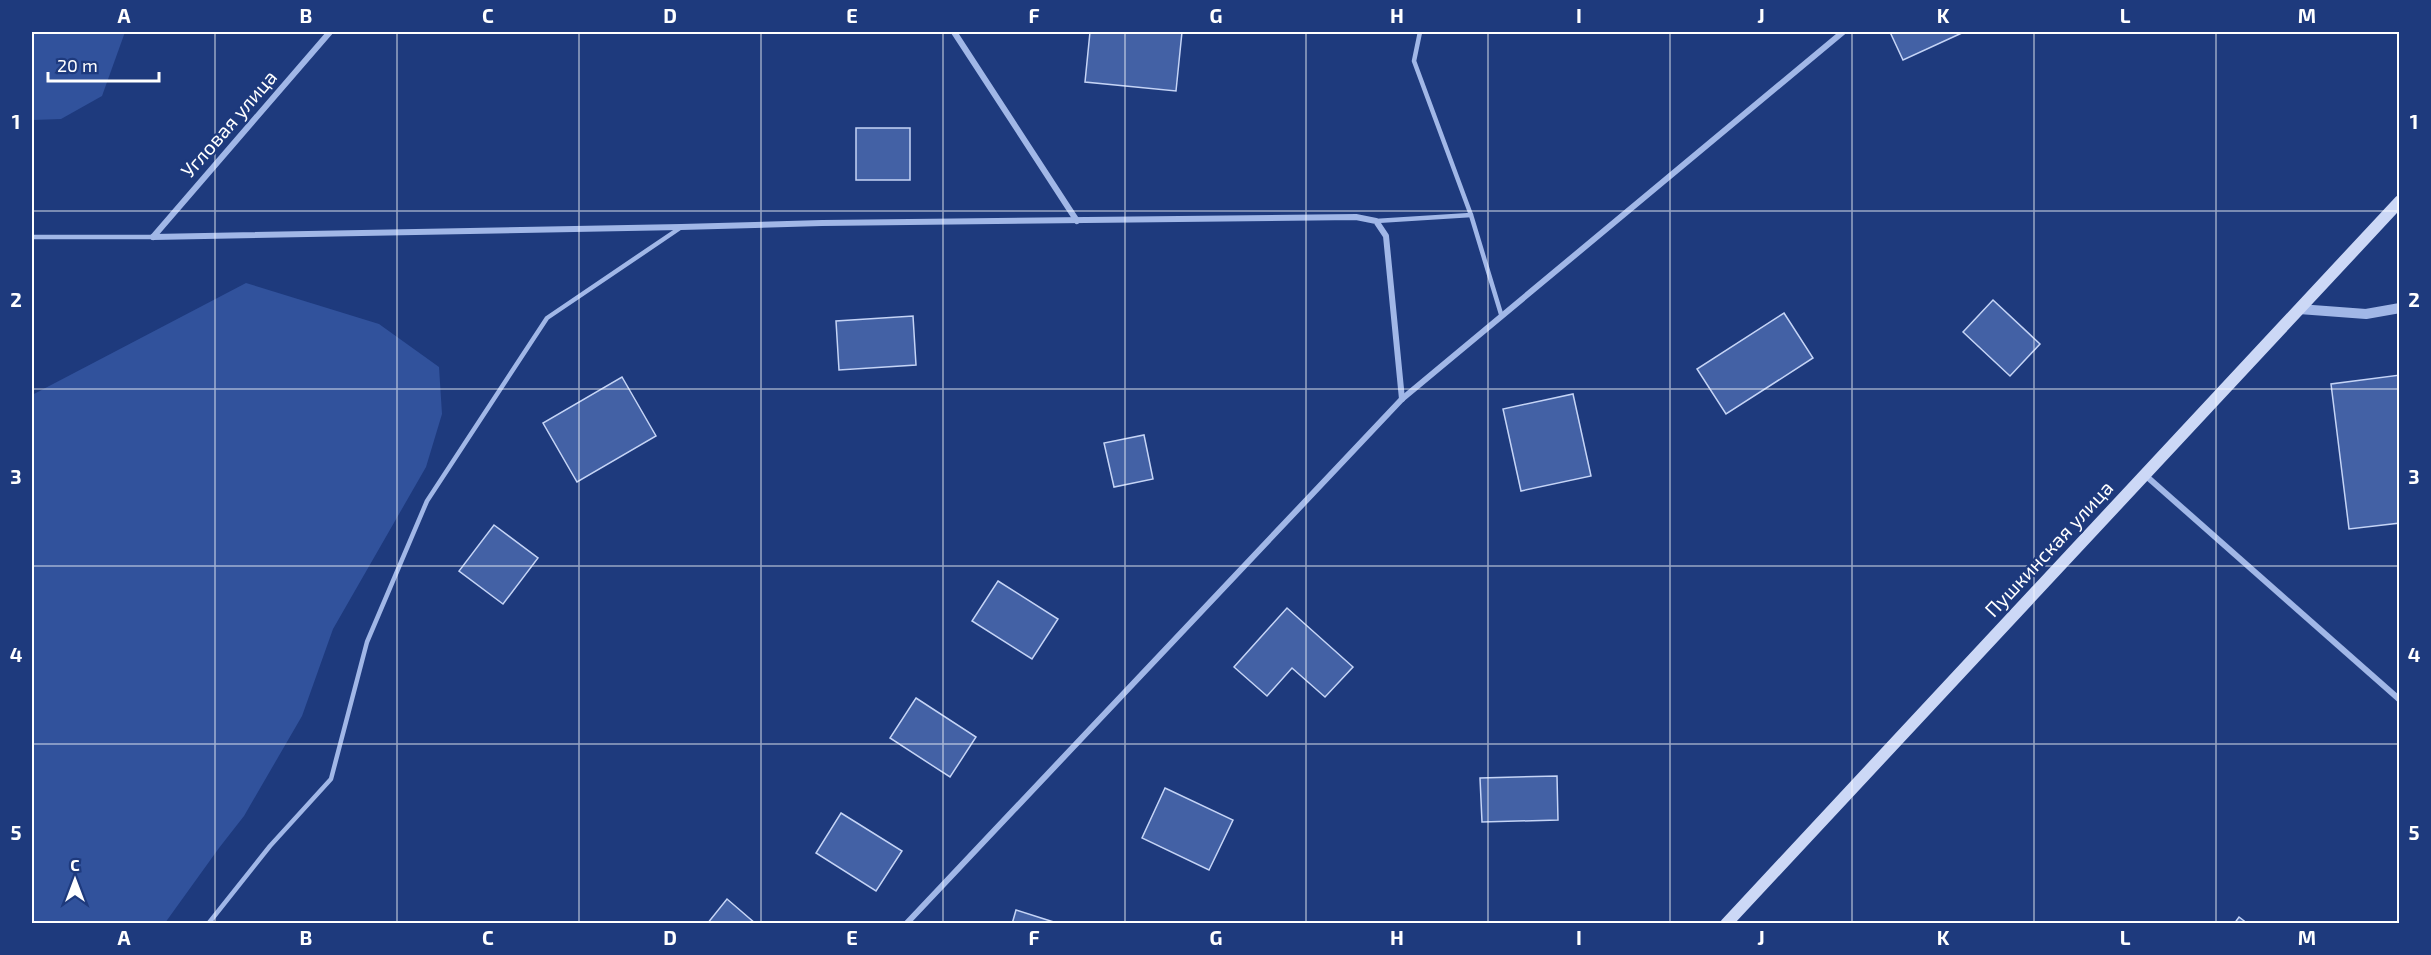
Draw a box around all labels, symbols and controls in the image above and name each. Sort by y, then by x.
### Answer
text: A [117,3,131,27]
text: B [300,3,312,27]
text: C [482,3,494,27]
text: D [663,3,677,27]
text: E [846,3,858,27]
text: F [1028,3,1040,27]
text: G [1210,3,1222,27]
text: H [1390,3,1404,27]
text: I [1576,3,1582,27]
text: J [1757,3,1765,27]
text: K [1937,3,1950,27]
text: L [2120,3,2131,27]
text: M [2298,3,2316,27]
scale bar [48,45,159,83]
text: 20 m [57,54,98,76]
street label: Угловая улица [175,65,282,183]
text: 1 [12,109,20,133]
text: 1 [2410,109,2418,133]
text: 2 [10,287,22,311]
text: 2 [2408,287,2420,311]
text: 3 [10,464,22,488]
text: 3 [2408,464,2420,488]
street label: Пушкинская улица [1979,475,2118,622]
text: 4 [10,642,23,666]
text: 4 [2408,642,2421,666]
text: 5 [10,820,22,844]
text: 5 [2408,820,2420,844]
north arrow [45,850,105,910]
text: С [70,855,80,874]
text: A [117,925,131,949]
text: B [300,925,312,949]
text: C [482,925,494,949]
text: D [663,925,677,949]
text: E [846,925,858,949]
text: F [1028,925,1040,949]
text: G [1210,925,1222,949]
text: H [1390,925,1404,949]
text: I [1576,925,1582,949]
text: J [1757,925,1765,949]
text: K [1937,925,1950,949]
text: L [2120,925,2131,949]
text: M [2298,925,2316,949]

